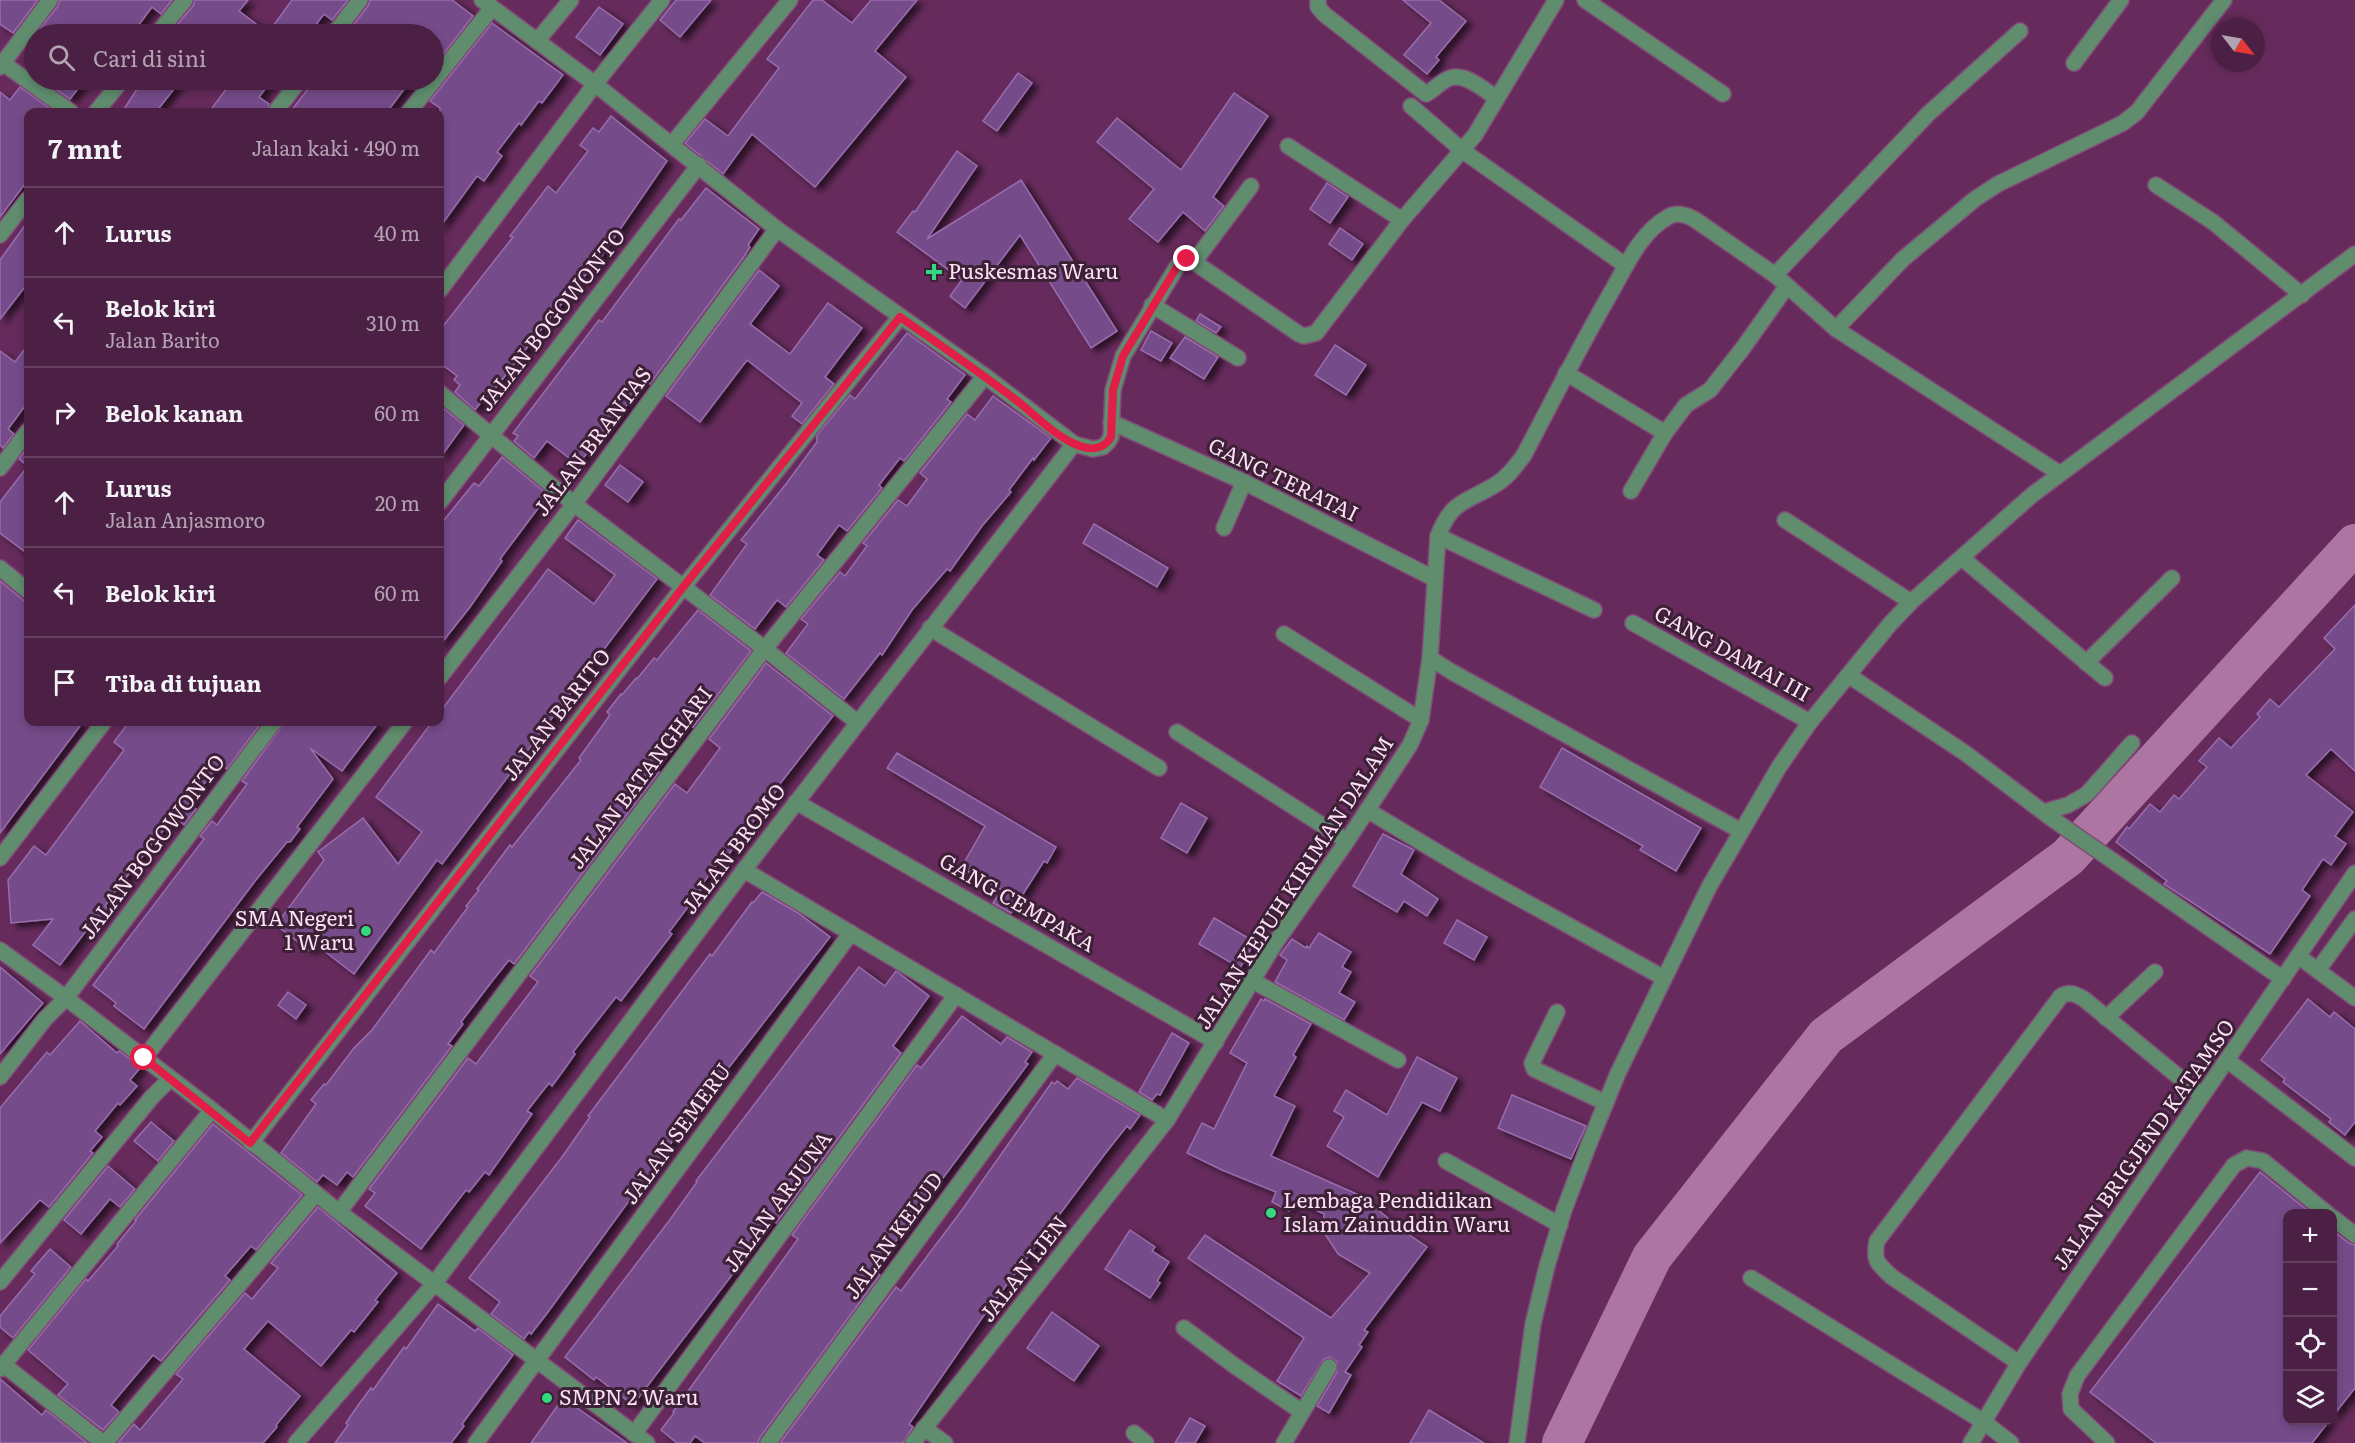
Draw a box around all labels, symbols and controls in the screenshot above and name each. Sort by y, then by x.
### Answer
north arrow [2211,18,2265,72]
search box [24,24,444,90]
icon: search [45,41,78,74]
text: Cari di sini [93,41,206,74]
text: 7 mnt [48,128,122,167]
text: Jalan kaki · 490 m [251,132,420,162]
icon: ahead [48,216,81,249]
text: Lurus [105,216,172,249]
text: 40 m [374,217,420,247]
street label: JALAN BOGOWONTO [469,220,631,417]
route end [1173,245,1199,271]
place label: Puskesmas Waru [948,254,1118,285]
marker: Puskesmas Waru [925,263,943,281]
text: Belok kiri [105,291,216,324]
icon: left [48,306,81,339]
text: 310 m [366,307,420,337]
text: Jalan Barito [105,324,220,354]
street label: JALAN BRANTAS [525,359,657,522]
icon: right [48,396,81,429]
text: Belok kanan [105,396,243,429]
text: 60 m [374,397,420,427]
street label: GANG TERATAI [1204,428,1364,527]
text: Lurus [105,471,172,504]
icon: ahead [48,486,81,519]
text: 20 m [375,487,420,517]
text: Jalan Anjasmoro [105,504,265,534]
icon: left [48,576,81,609]
text: Belok kiri [105,576,216,609]
text: 60 m [374,577,420,607]
street label: GANG DAMAI III [1650,596,1817,708]
street label: JALAN BARITO [493,641,617,786]
icon: arrive [48,666,81,699]
text: Tiba di tujuan [105,666,261,699]
street label: JALAN BATANGHARI [560,679,718,874]
street label: JALAN KEPUH KIRIMAN DALAM [1186,729,1399,1034]
street label: JALAN BOGOWONTO [71,746,231,945]
street label: JALAN BROMO [672,776,792,919]
street label: GANG CEMPAKA [934,843,1103,958]
place label: SMA Negeri 1 Waru [235,901,354,956]
marker: SMA Negeri 1 Waru [359,924,373,938]
street label: JALAN BRIGJEND KATAMSO [2043,1012,2241,1275]
route start [130,1044,156,1070]
street label: JALAN SEMERU [613,1056,737,1209]
street label: JALAN ARJUNA [714,1123,838,1277]
street label: JALAN KELUD [835,1164,949,1305]
place label: Lembaga Pendidikan Islam Zainuddin Waru [1283,1183,1510,1238]
marker: Lembaga Pendidikan Islam Zainuddin Waru [1264,1206,1278,1220]
street label: JALAN IJEN [971,1208,1073,1327]
map controls [2283,1209,2337,1425]
button: + [2283,1209,2337,1263]
button: − [2283,1263,2337,1317]
button: locate [2283,1317,2337,1371]
button: layers [2283,1371,2337,1425]
place label: SMPN 2 Waru [559,1380,699,1411]
marker: SMPN 2 Waru [540,1391,554,1405]

